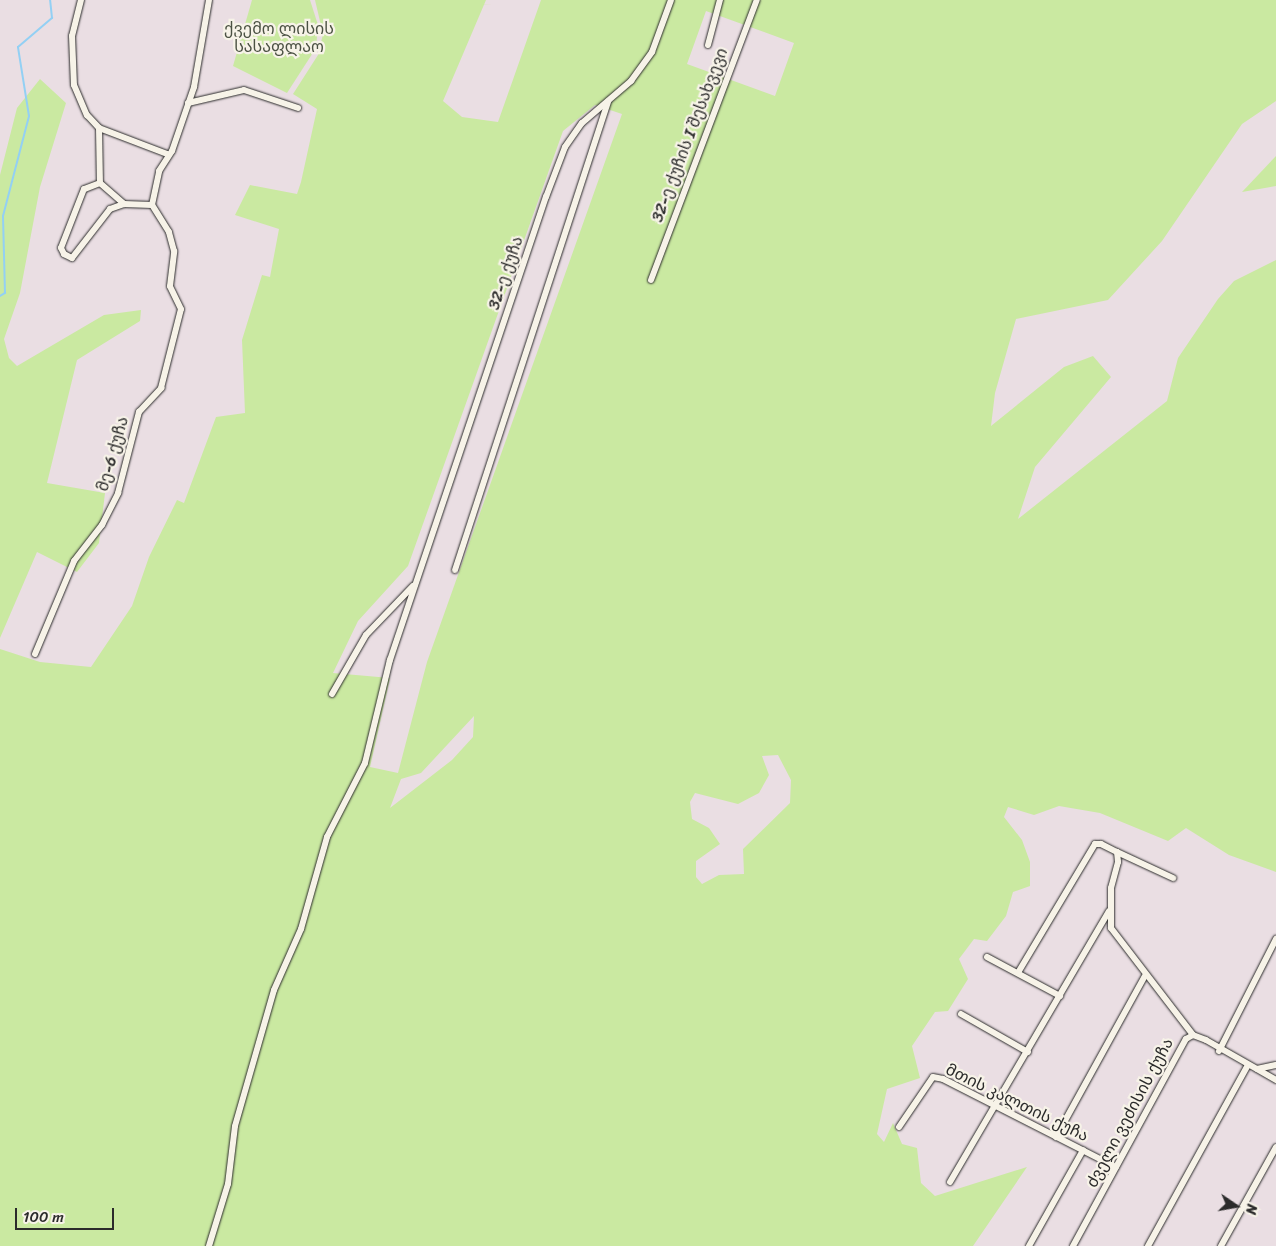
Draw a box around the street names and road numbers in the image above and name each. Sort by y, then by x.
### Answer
street label: 32-ე ქუჩის I შესახვევი [648,45,732,225]
street label: 32-ე ქუჩა [484,234,528,312]
street label: მე-6 ქუჩა [93,414,133,494]
street label: ძველი ვეძისის ქუჩა [1082,1035,1178,1191]
street label: მთის კალთის ქუჩა [942,1060,1092,1146]

